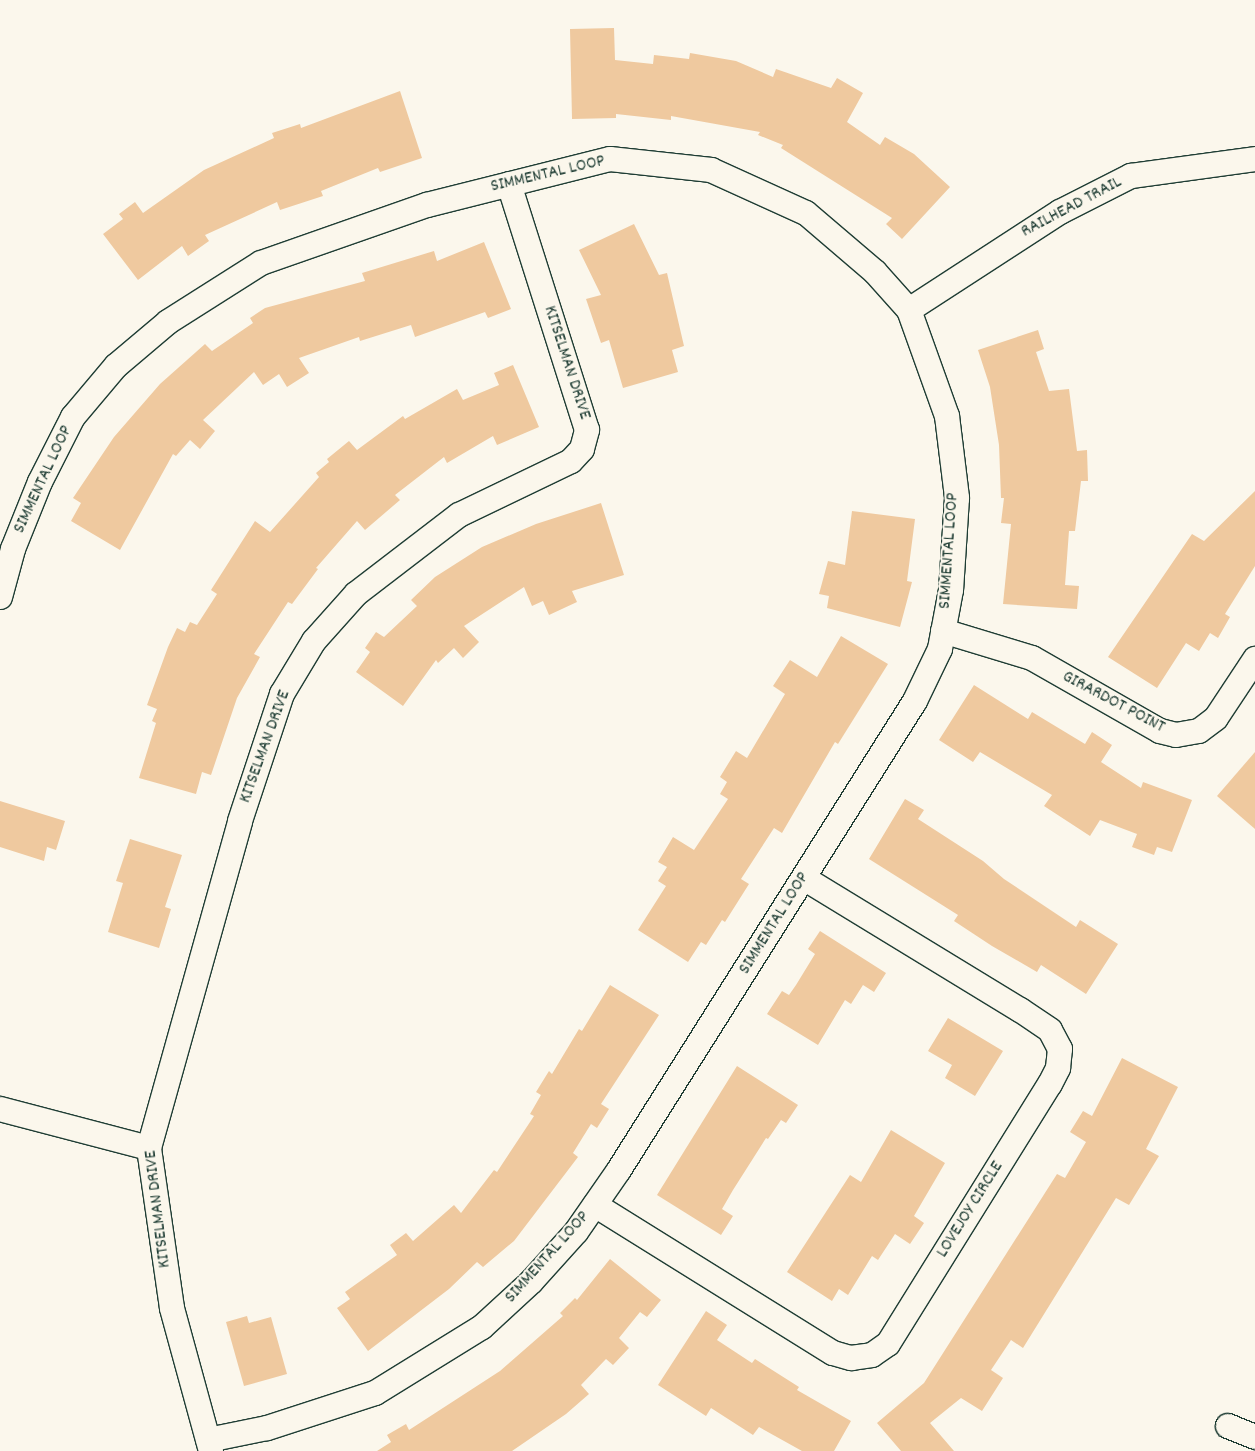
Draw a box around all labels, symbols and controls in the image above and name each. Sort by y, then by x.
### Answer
street label: SIMMENTAL LOOP [489,151,607,199]
street label: RAILHEAD TRAIL [1018,172,1126,244]
street label: KITSELMAN DRIVE [537,303,595,423]
street label: SIMMENTAL LOOP [10,423,78,537]
street label: SIMMENTAL LOOP [935,492,965,610]
street label: GIRARDOT POINT [1058,667,1168,739]
street label: KITSELMAN DRIVE [236,688,296,806]
street label: SIMMENTAL LOOP [735,869,815,979]
street label: KITSELMAN DRIVE [141,1149,177,1269]
street label: LOVEJOY CIRCLE [933,1158,1009,1262]
street label: SIMMENTAL LOOP [501,1208,595,1308]

